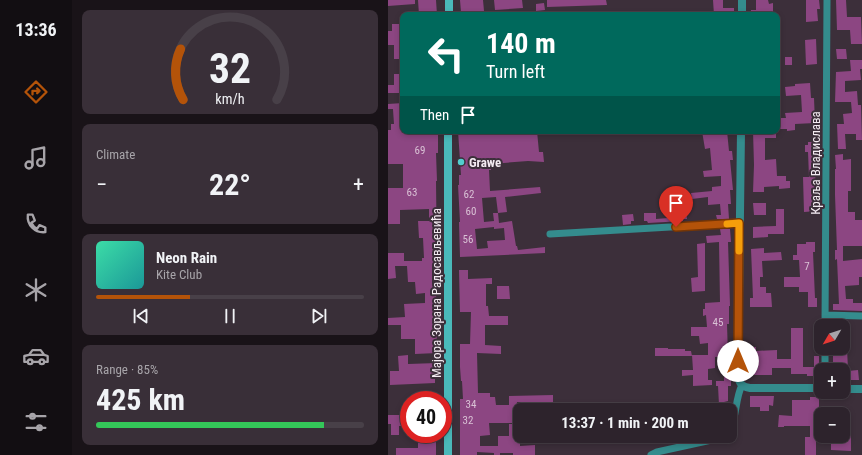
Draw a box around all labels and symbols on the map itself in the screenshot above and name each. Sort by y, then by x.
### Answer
street label: Краља Владислава [808,111,823,215]
house number: 69 [415,144,425,157]
place label: Grawe [469,155,501,170]
marker: Grawe [456,157,466,167]
house number: 63 [407,186,417,199]
pin [659,186,693,227]
house number: 62 [464,188,474,201]
house number: 60 [466,205,476,218]
street label: Мајора Зорана Радосављевића [429,208,444,378]
house number: 56 [463,233,473,246]
house number: 7 [804,260,810,273]
house number: 45 [713,316,723,329]
north arrow [814,319,850,355]
position arrow [717,340,759,382]
speed limit sign: 40 [400,391,452,443]
house number: 34 [466,398,477,411]
house number: 32 [463,414,473,427]

